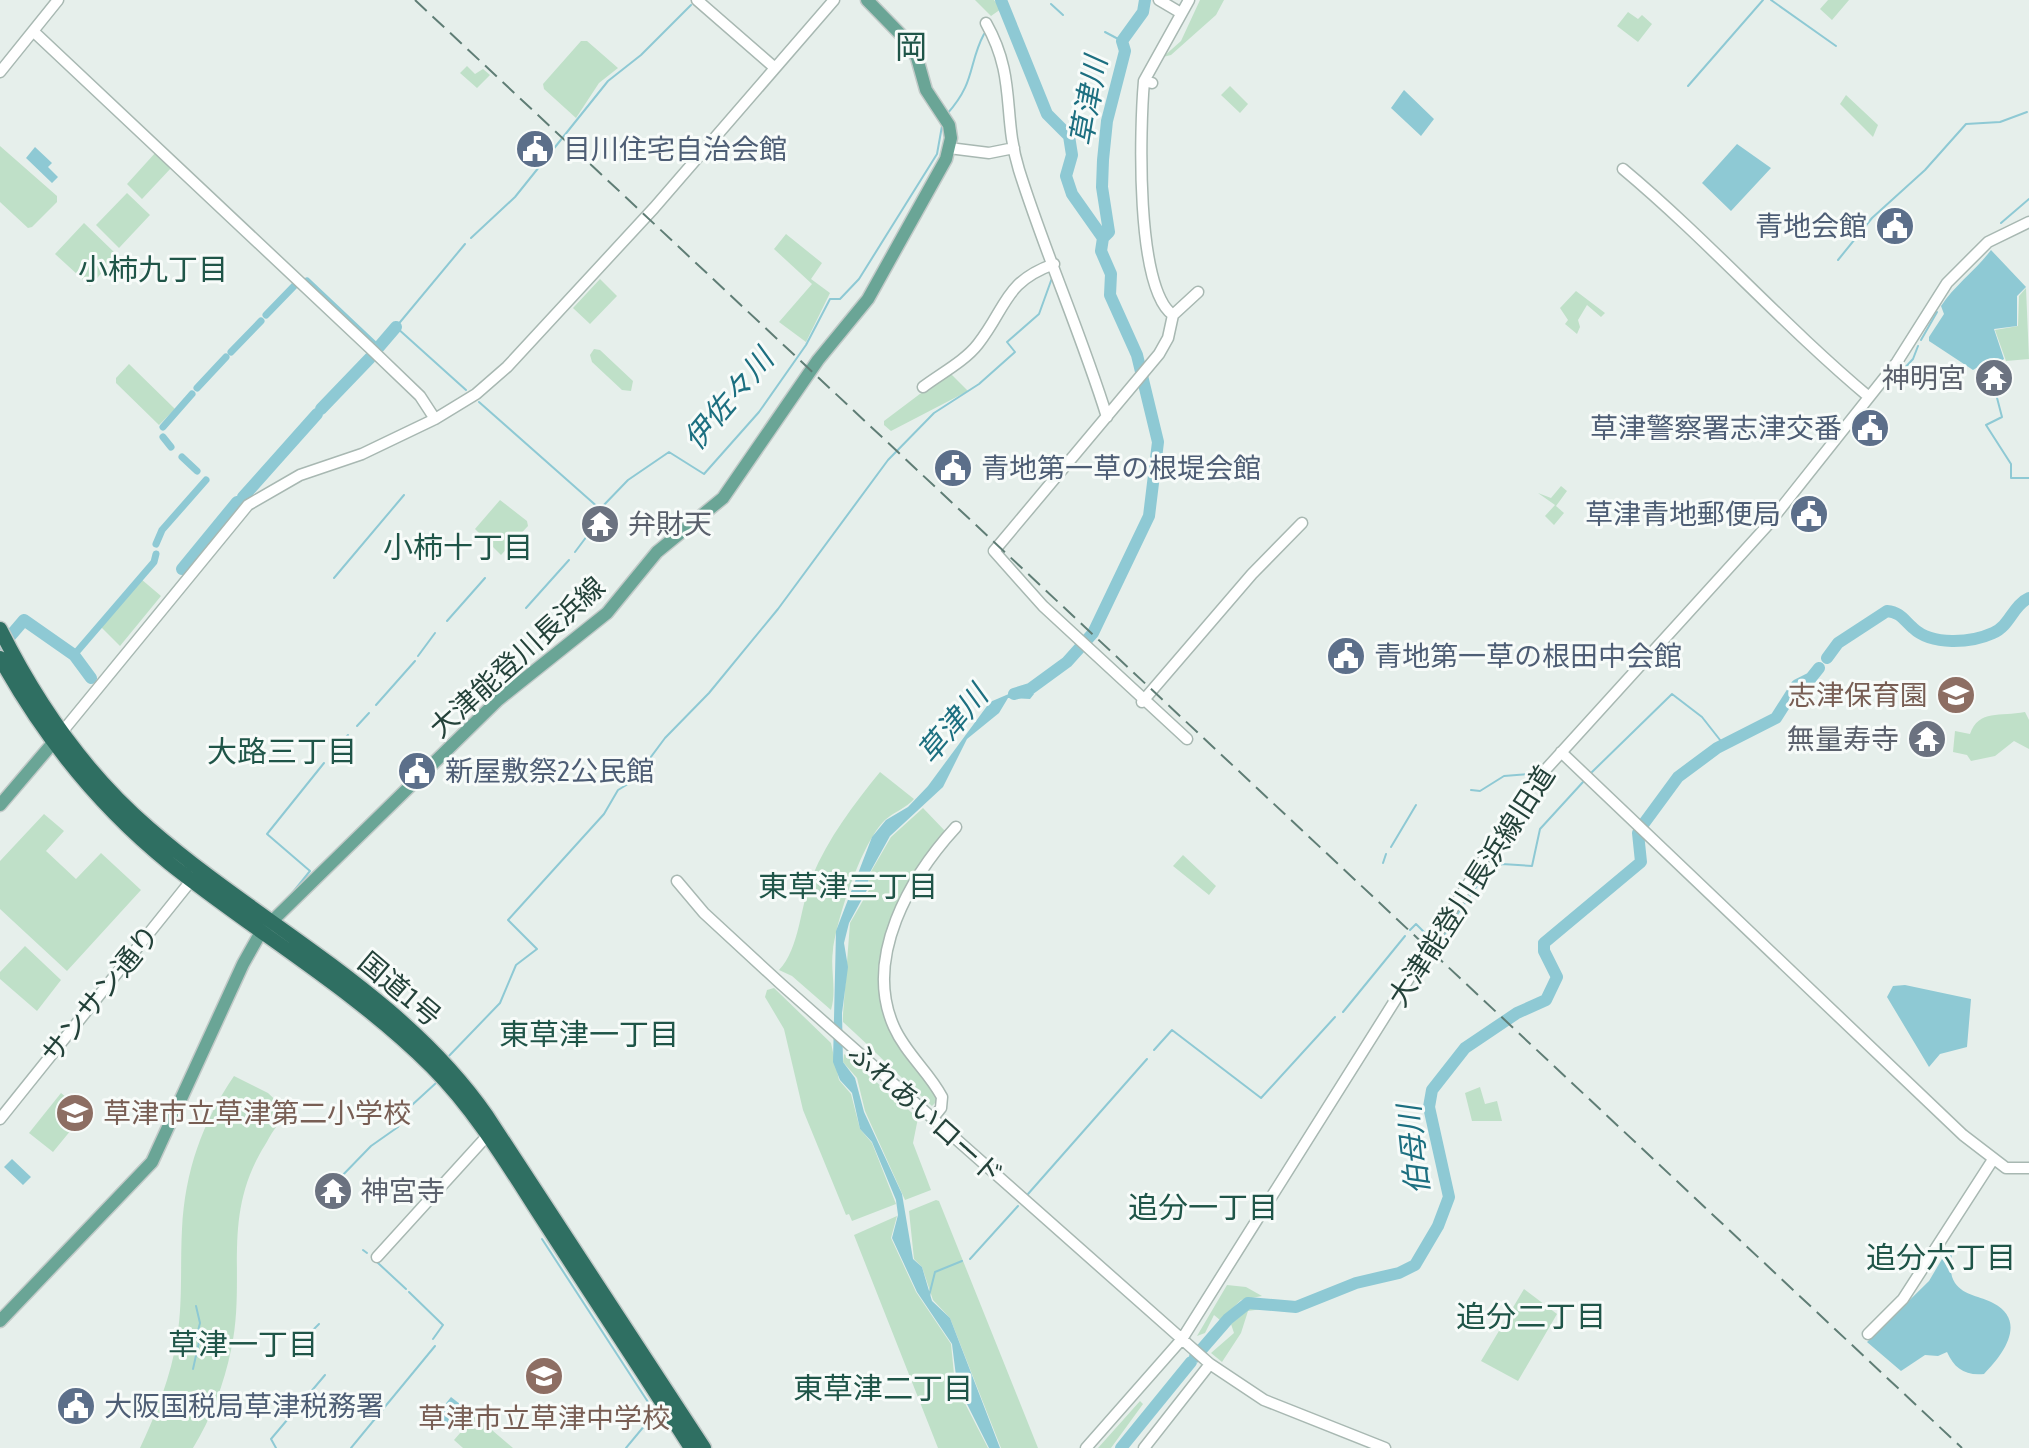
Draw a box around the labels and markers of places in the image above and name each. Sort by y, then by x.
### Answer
public building icon: 目川住宅自治会館 [514,128,556,170]
place label: 目川住宅自治会館 [563,133,787,165]
public building icon: 青地会館 [1874,205,1916,247]
place label: 青地会館 [1755,210,1867,242]
temple icon: 神明宮 [1973,357,2015,399]
place label: 神明宮 [1882,362,1966,394]
public building icon: 草津警察署志津交番 [1849,407,1891,449]
place label: 草津警察署志津交番 [1590,412,1842,444]
public building icon: 青地第一草の根堤会館 [932,447,974,489]
place label: 青地第一草の根堤会館 [981,452,1261,484]
public building icon: 草津青地郵便局 [1788,493,1830,535]
place label: 草津青地郵便局 [1585,498,1781,530]
temple icon: 弁財天 [579,503,621,545]
place label: 弁財天 [628,508,712,540]
public building icon: 青地第一草の根田中会館 [1325,635,1367,677]
place label: 青地第一草の根田中会館 [1374,640,1682,672]
school or university icon: 志津保育園 [1935,674,1977,716]
place label: 志津保育園 [1788,679,1928,711]
temple icon: 無量寿寺 [1906,718,1948,760]
place label: 無量寿寺 [1787,723,1899,755]
public building icon: 新屋敷祭2公民館 [396,750,438,792]
place label: 新屋敷祭2公民館 [445,755,654,787]
school or university icon: 草津市立草津第二小学校 [54,1092,96,1134]
place label: 草津市立草津第二小学校 [103,1097,411,1129]
temple icon: 神宮寺 [312,1170,354,1212]
place label: 神宮寺 [361,1175,445,1207]
school or university icon: 草津市立草津中学校 [523,1355,565,1397]
public building icon: 大阪国税局草津税務署 [55,1385,97,1427]
place label: 大阪国税局草津税務署 [104,1390,384,1422]
place label: 草津市立草津中学校 [418,1402,670,1434]

